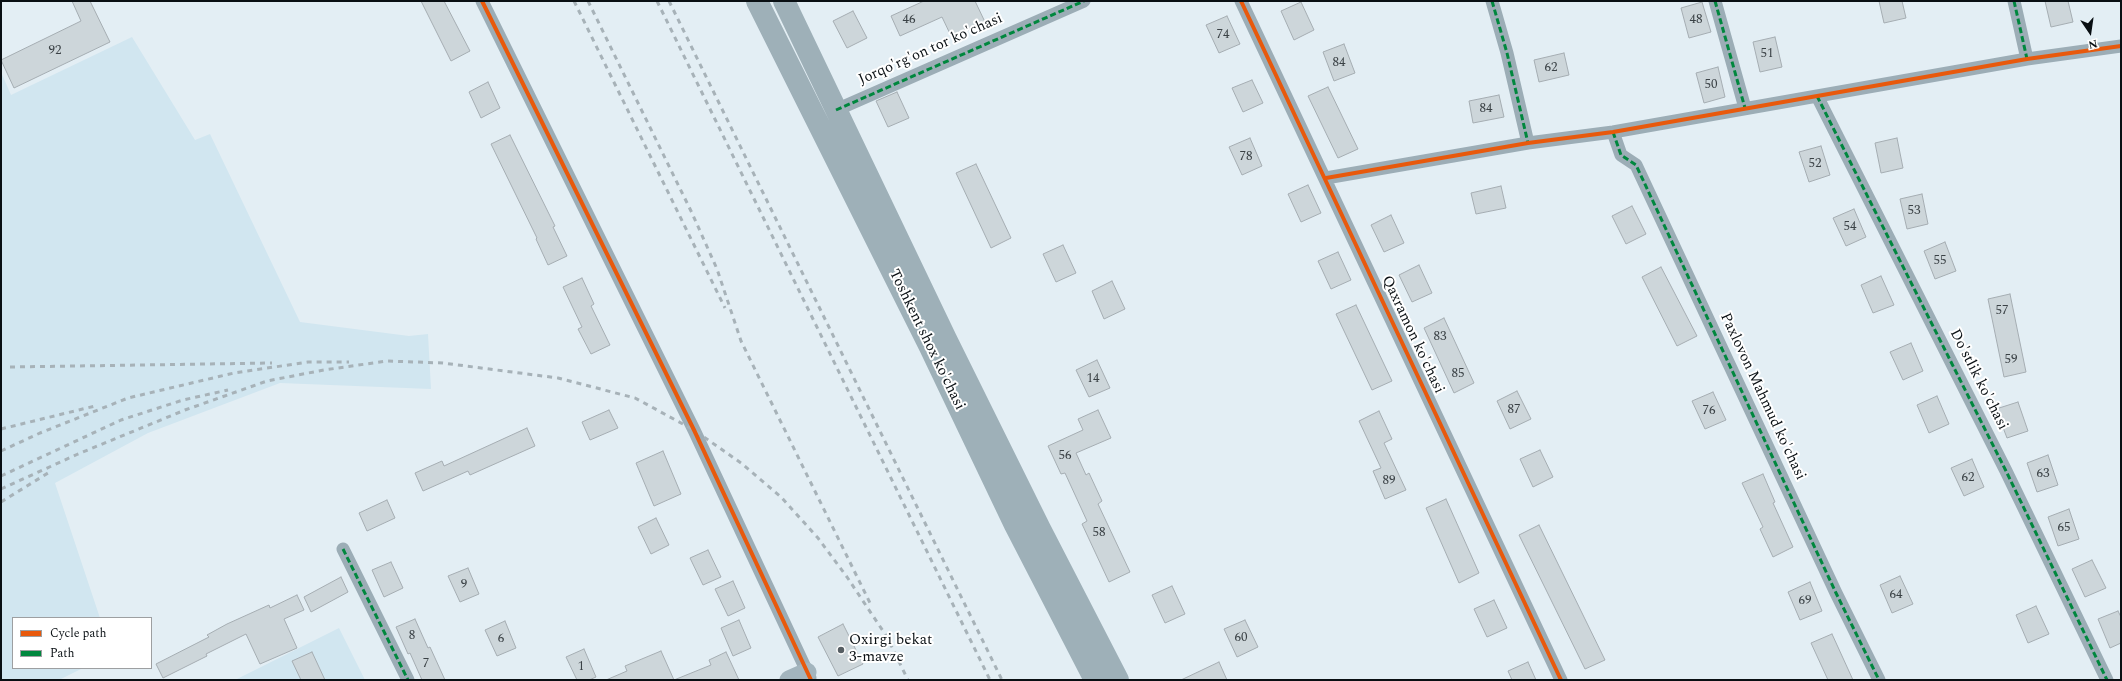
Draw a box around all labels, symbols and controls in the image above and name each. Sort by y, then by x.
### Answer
street label: Jorqo'rg'on tor ko'chasi [856,10,1006,90]
house number: 46 [903,12,915,28]
house number: 48 [1690,12,1702,28]
north arrow [2070,12,2110,52]
house number: 74 [1217,27,1229,43]
text: N [2087,35,2099,53]
house number: 92 [49,43,61,59]
house number: 51 [1761,46,1773,62]
house number: 84 [1333,55,1345,71]
house number: 62 [1545,60,1557,76]
house number: 50 [1705,77,1717,93]
house number: 84 [1480,101,1492,117]
house number: 78 [1240,149,1252,165]
house number: 52 [1809,156,1821,172]
house number: 53 [1908,203,1920,219]
house number: 54 [1844,219,1856,235]
house number: 55 [1934,253,1946,269]
street label: Toshkent shox ko'chasi [884,267,968,413]
street label: Qaxramon ko'chasi [1377,273,1447,397]
house number: 57 [1996,303,2008,319]
street label: Paxlovon Mahmud ko'chasi [1715,311,1809,483]
street label: Do'stlik ko'chasi [1945,327,2011,433]
house number: 83 [1434,329,1446,345]
house number: 59 [2005,352,2017,368]
house number: 85 [1452,366,1464,382]
house number: 14 [1087,371,1099,387]
house number: 87 [1508,402,1520,418]
house number: 76 [1703,403,1715,419]
house number: 56 [1059,448,1071,464]
house number: 63 [2037,466,2049,482]
house number: 62 [1962,470,1974,486]
house number: 89 [1383,473,1395,489]
house number: 65 [2058,520,2070,536]
house number: 58 [1093,525,1105,541]
house number: 9 [461,577,467,593]
house number: 64 [1890,587,1902,603]
house number: 69 [1799,593,1811,609]
legend [12,617,152,669]
text: Cycle path [50,624,107,643]
house number: 8 [409,628,415,644]
house number: 60 [1235,630,1247,646]
house number: 6 [498,631,504,647]
place label: Oxirgi bekat 3-mavze [849,632,932,667]
text: Path [50,644,75,663]
marker: Oxirgi bekat 3-mavze [836,645,846,655]
house number: 7 [423,656,429,672]
house number: 1 [578,659,584,675]

